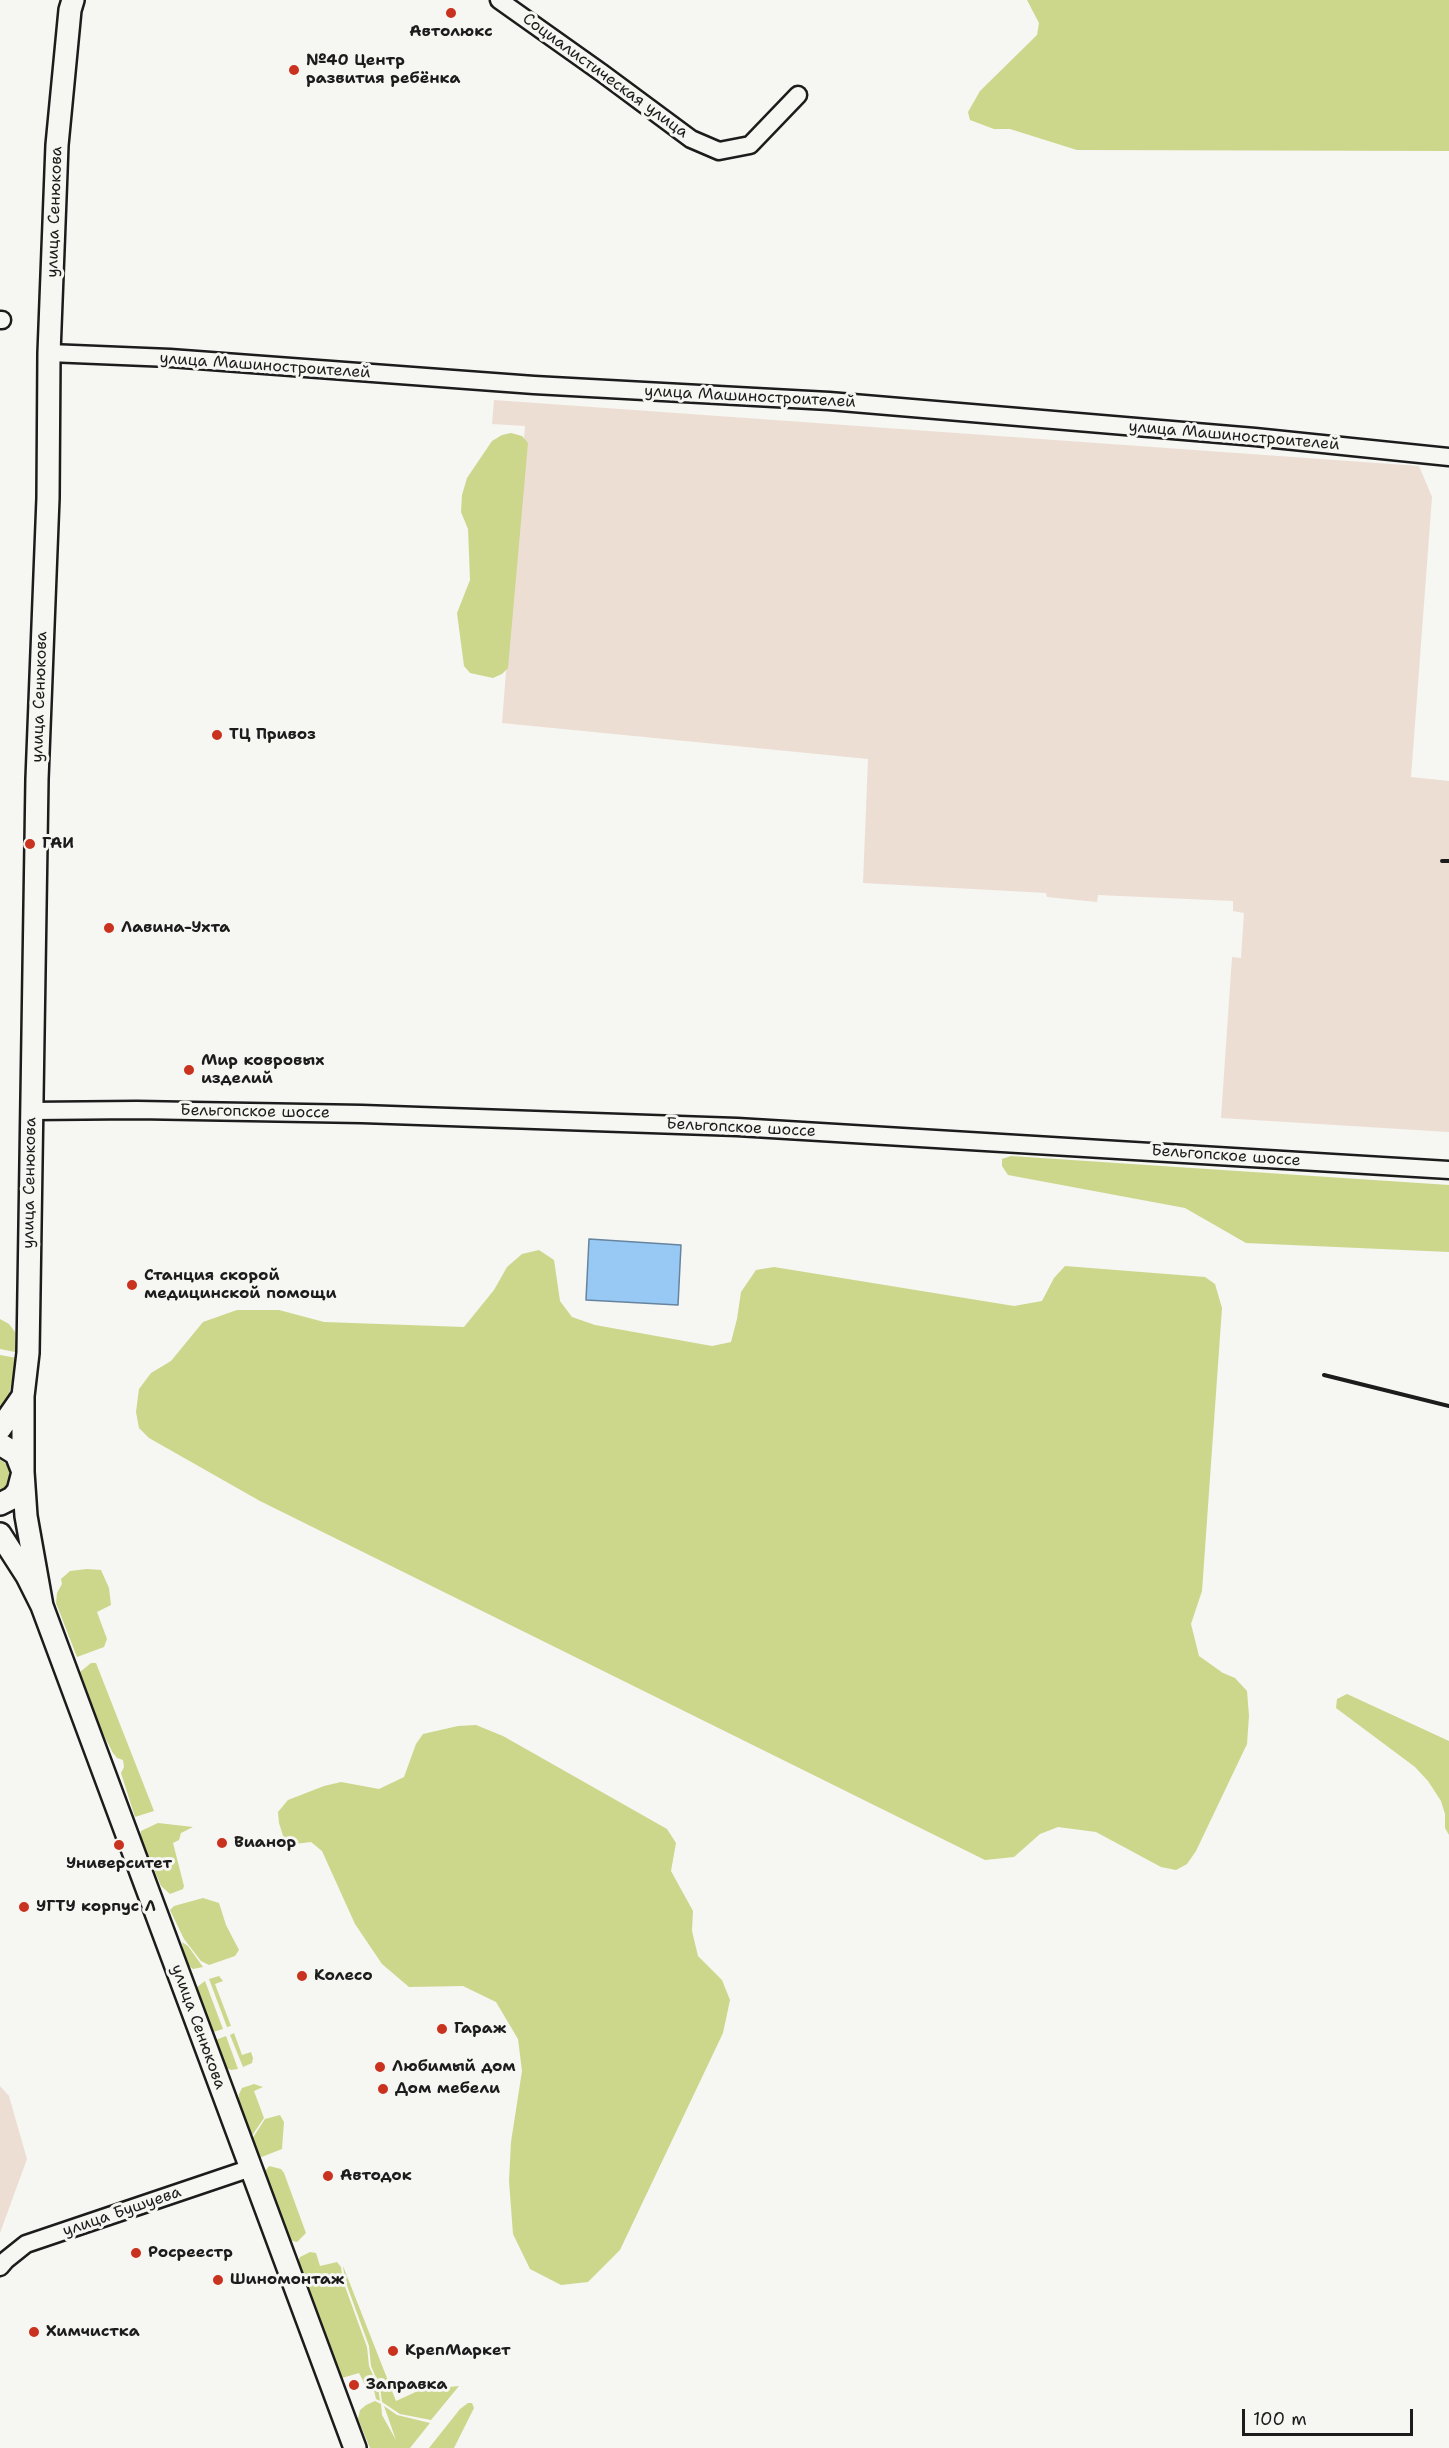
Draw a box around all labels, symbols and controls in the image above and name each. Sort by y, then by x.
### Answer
marker: Автолюкс [444,6,458,20]
street label: Социалистическая улица [518,9,692,143]
place label: Автолюкс [409,22,493,42]
place label: №40 Центр развития ребёнка [306,51,460,89]
marker: №40 Центр развития ребёнка [287,63,301,77]
street label: улица Сенюкова [43,146,67,278]
street label: улица Машиностроителей [159,349,371,383]
street label: улица Машиностроителей [644,382,856,412]
street label: улица Машиностроителей [1128,417,1340,455]
street label: улица Сенюкова [28,631,52,763]
place label: ТЦ Привоз [229,725,316,745]
marker: ТЦ Привоз [210,728,224,742]
place label: ГАИ [42,834,74,854]
marker: ГАИ [23,837,37,851]
place label: Лавина-Ухта [121,918,230,938]
marker: Лавина-Ухта [102,921,116,935]
place label: Мир ковровых изделий [201,1051,324,1089]
marker: Мир ковровых изделий [182,1063,196,1077]
street label: Бельгопское шоссе [180,1101,330,1123]
street label: Бельгопское шоссе [666,1114,816,1142]
street label: улица Сенюкова [19,1117,41,1249]
street label: Бельгопское шоссе [1151,1141,1301,1171]
place label: Станция скорой медицинской помощи [144,1266,337,1304]
marker: Станция скорой медицинской помощи [125,1278,139,1292]
place label: Вианор [234,1833,296,1853]
marker: Вианор [215,1836,229,1850]
marker: Университет [112,1838,126,1852]
place label: Университет [66,1854,172,1874]
place label: УГТУ корпус Л [36,1897,156,1917]
marker: УГТУ корпус Л [17,1900,31,1914]
street label: улица Сенюкова [167,1962,229,2092]
place label: Колесо [314,1966,373,1986]
marker: Колесо [295,1969,309,1983]
place label: Гараж [454,2019,506,2039]
marker: Гараж [435,2022,449,2036]
place label: Любимый дом [392,2057,516,2077]
marker: Любимый дом [373,2060,387,2074]
place label: Дом мебели [395,2079,500,2099]
marker: Дом мебели [376,2082,390,2096]
place label: Автодок [340,2166,412,2186]
marker: Автодок [321,2169,335,2183]
street label: улица Бушуева [60,2183,184,2241]
place label: Росреестр [148,2243,233,2263]
marker: Росреестр [129,2246,143,2260]
place label: Шиномонтаж [230,2270,344,2290]
marker: Шиномонтаж [211,2273,225,2287]
place label: Химчистка [46,2322,140,2342]
marker: Химчистка [27,2325,41,2339]
place label: КрепМаркет [405,2341,511,2361]
marker: КрепМаркет [386,2344,400,2358]
place label: Заправка [366,2375,447,2395]
marker: Заправка [347,2378,361,2392]
scale bar [1245,2397,1416,2435]
text: 100 m [1253,2407,1307,2431]

